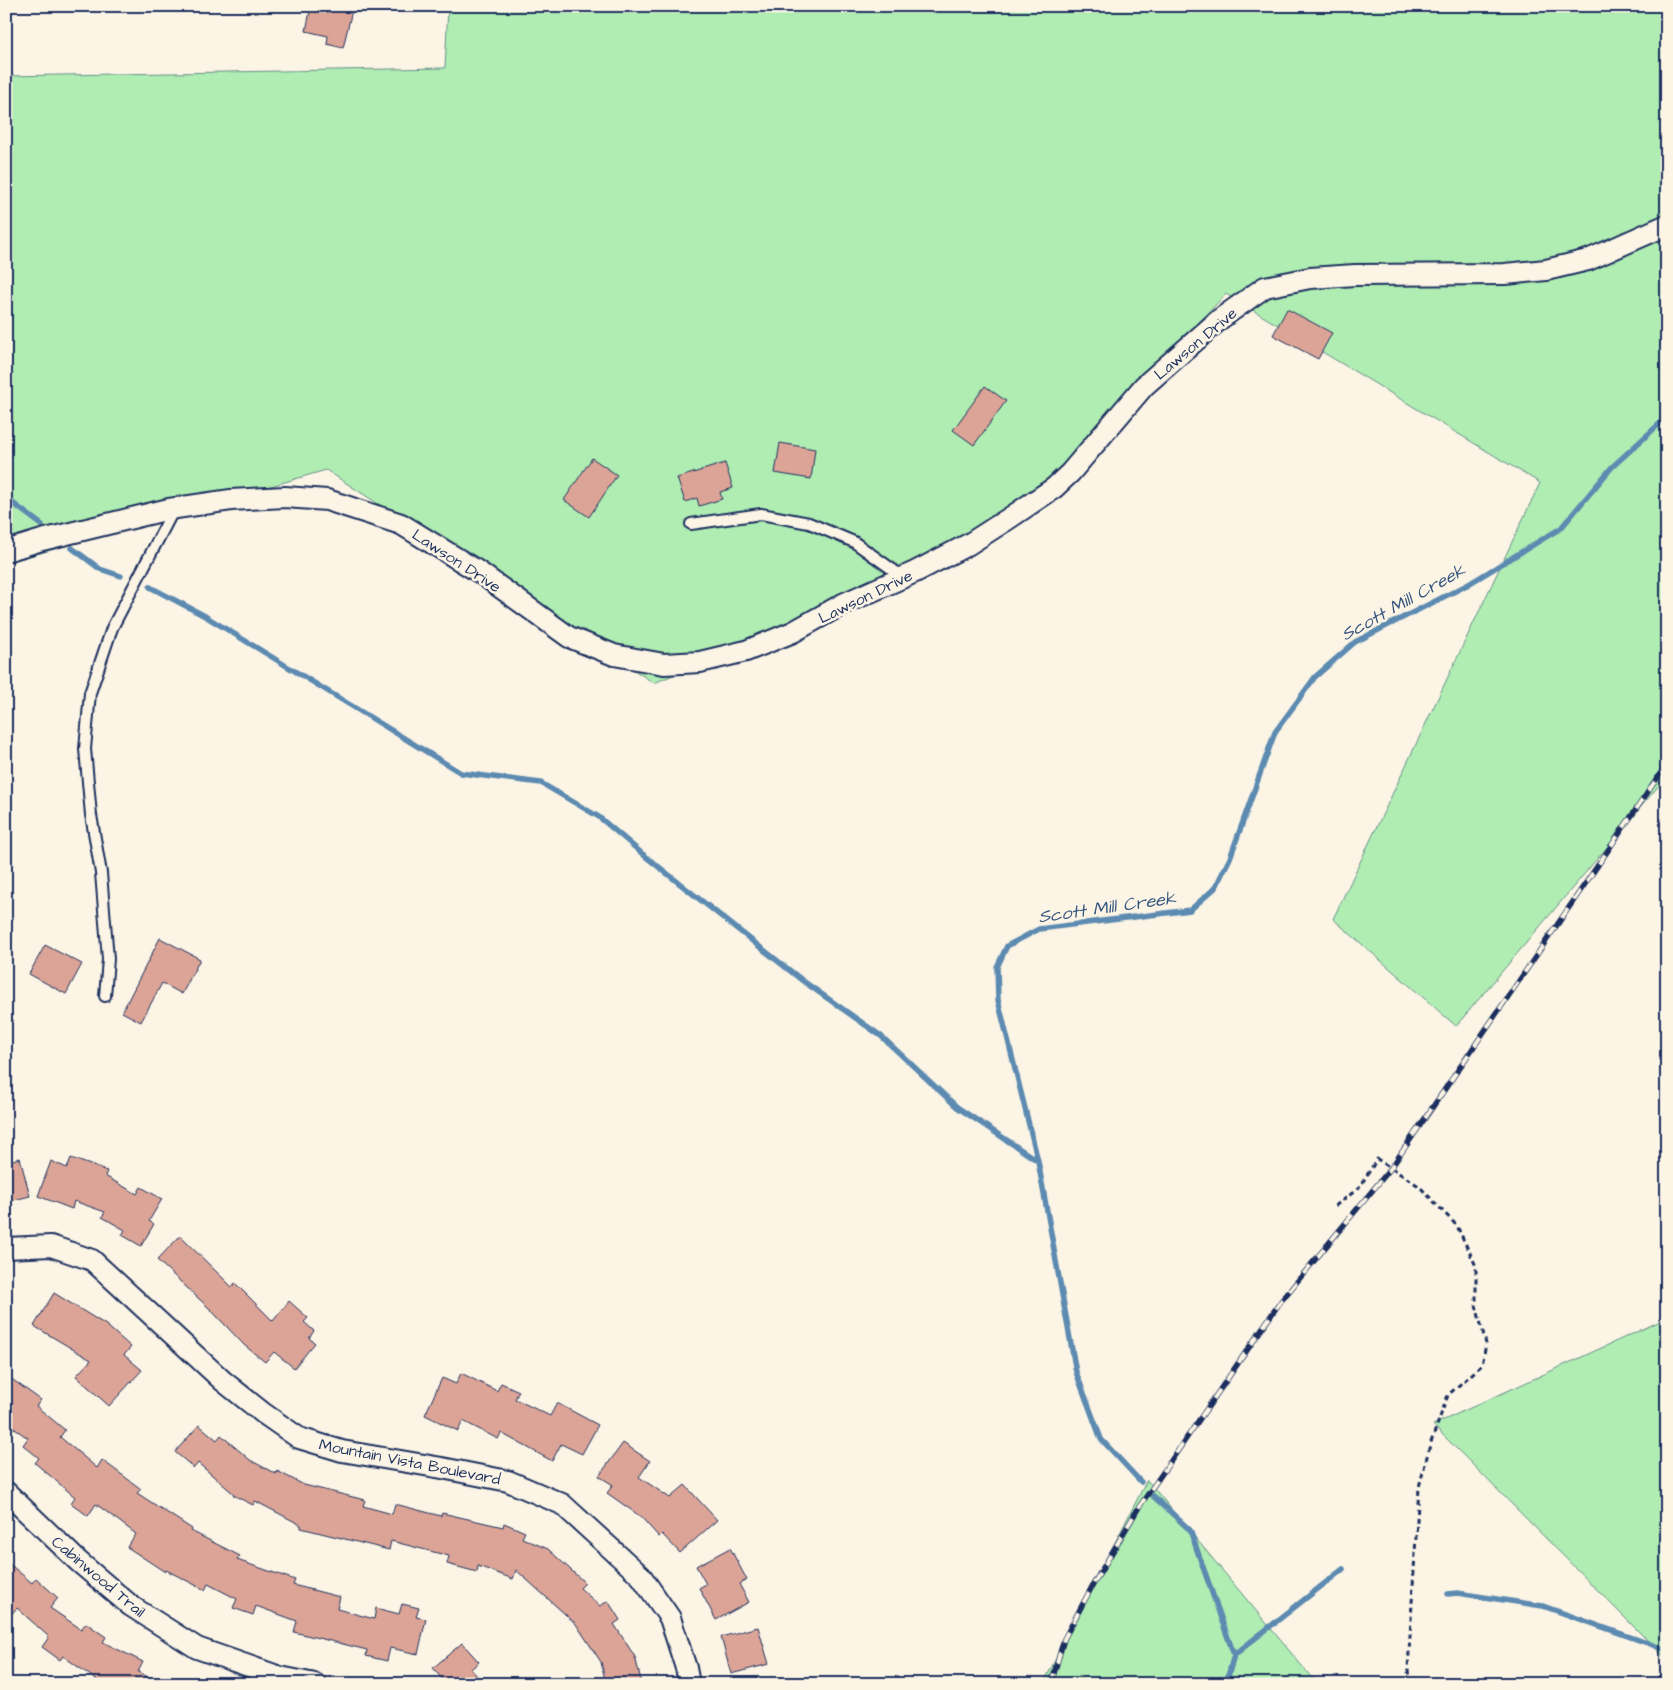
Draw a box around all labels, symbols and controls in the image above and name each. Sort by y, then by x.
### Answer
street label: Lawson Drive [1149,302,1242,385]
street label: Lawson Drive [408,524,506,598]
water label: Scott Mill Creek [1337,557,1471,647]
street label: Lawson Drive [815,564,916,629]
water label: Scott Mill Creek [1037,885,1178,930]
street label: Mountain Vista Boulevard [317,1434,502,1490]
street label: Cabinwood Trail [47,1531,150,1623]

